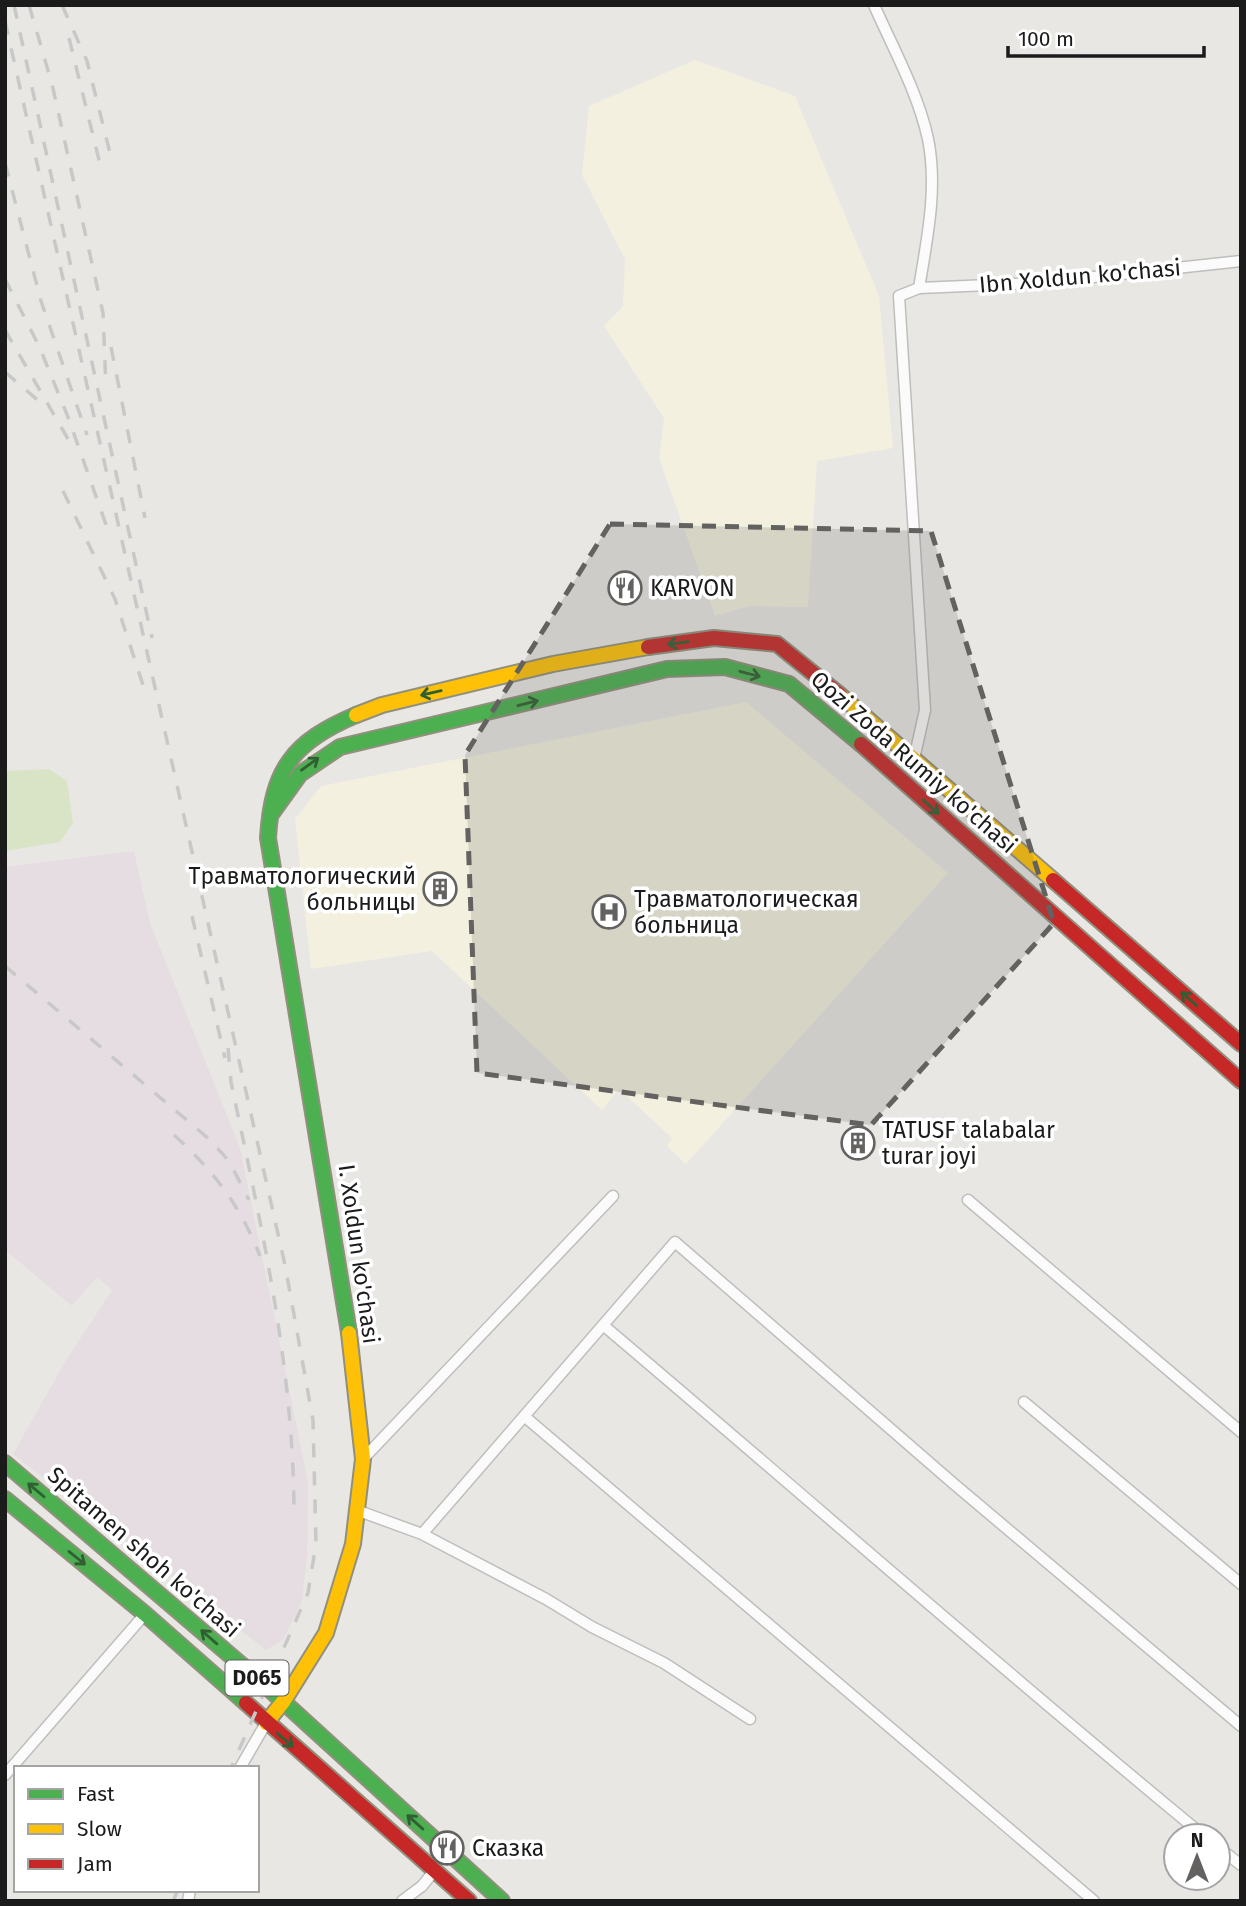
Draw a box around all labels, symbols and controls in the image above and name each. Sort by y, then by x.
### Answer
scale bar [1008,14,1204,58]
text: 100 m [1018,26,1074,52]
street label: Ibn Xoldun ko'chasi [978,253,1182,299]
restaurant icon: KARVON [606,569,644,607]
place label: KARVON [650,574,735,602]
one-way arrow [667,636,690,649]
street label: Qozi Zoda Rumiy ko'chasi [805,665,1023,859]
one-way arrow [739,668,761,681]
one-way arrow [420,687,443,700]
one-way arrow [516,696,539,709]
one-way arrow [300,757,319,771]
one-way arrow [922,798,940,814]
place label: Травматологический больницы [189,862,416,916]
building icon: Травматологический больницы [421,870,459,908]
place label: Травматологическая больница [634,885,859,939]
hospital icon: Травматологическая больница [590,893,628,931]
one-way arrow [1180,991,1198,1007]
place label: TATUSF talabalar turar joyi [882,1116,1055,1170]
building icon: TATUSF talabalar turar joyi [839,1124,877,1162]
street label: I. Xoldun ko'chasi [333,1163,385,1345]
street label: Spitamen shoh ko'chasi [42,1461,246,1643]
one-way arrow [28,1482,46,1498]
one-way arrow [67,1550,85,1566]
one-way arrow [201,1629,219,1645]
road number: D065 [226,1660,288,1696]
one-way arrow [276,1732,294,1748]
legend [14,1766,259,1892]
text: Fast [77,1781,115,1807]
one-way arrow [406,1814,424,1830]
text: Slow [77,1816,122,1842]
north arrow [1162,1822,1232,1892]
restaurant icon: Сказка [428,1829,466,1867]
text: N [1191,1829,1203,1852]
place label: Сказка [472,1834,544,1862]
text: Jam [77,1851,113,1877]

